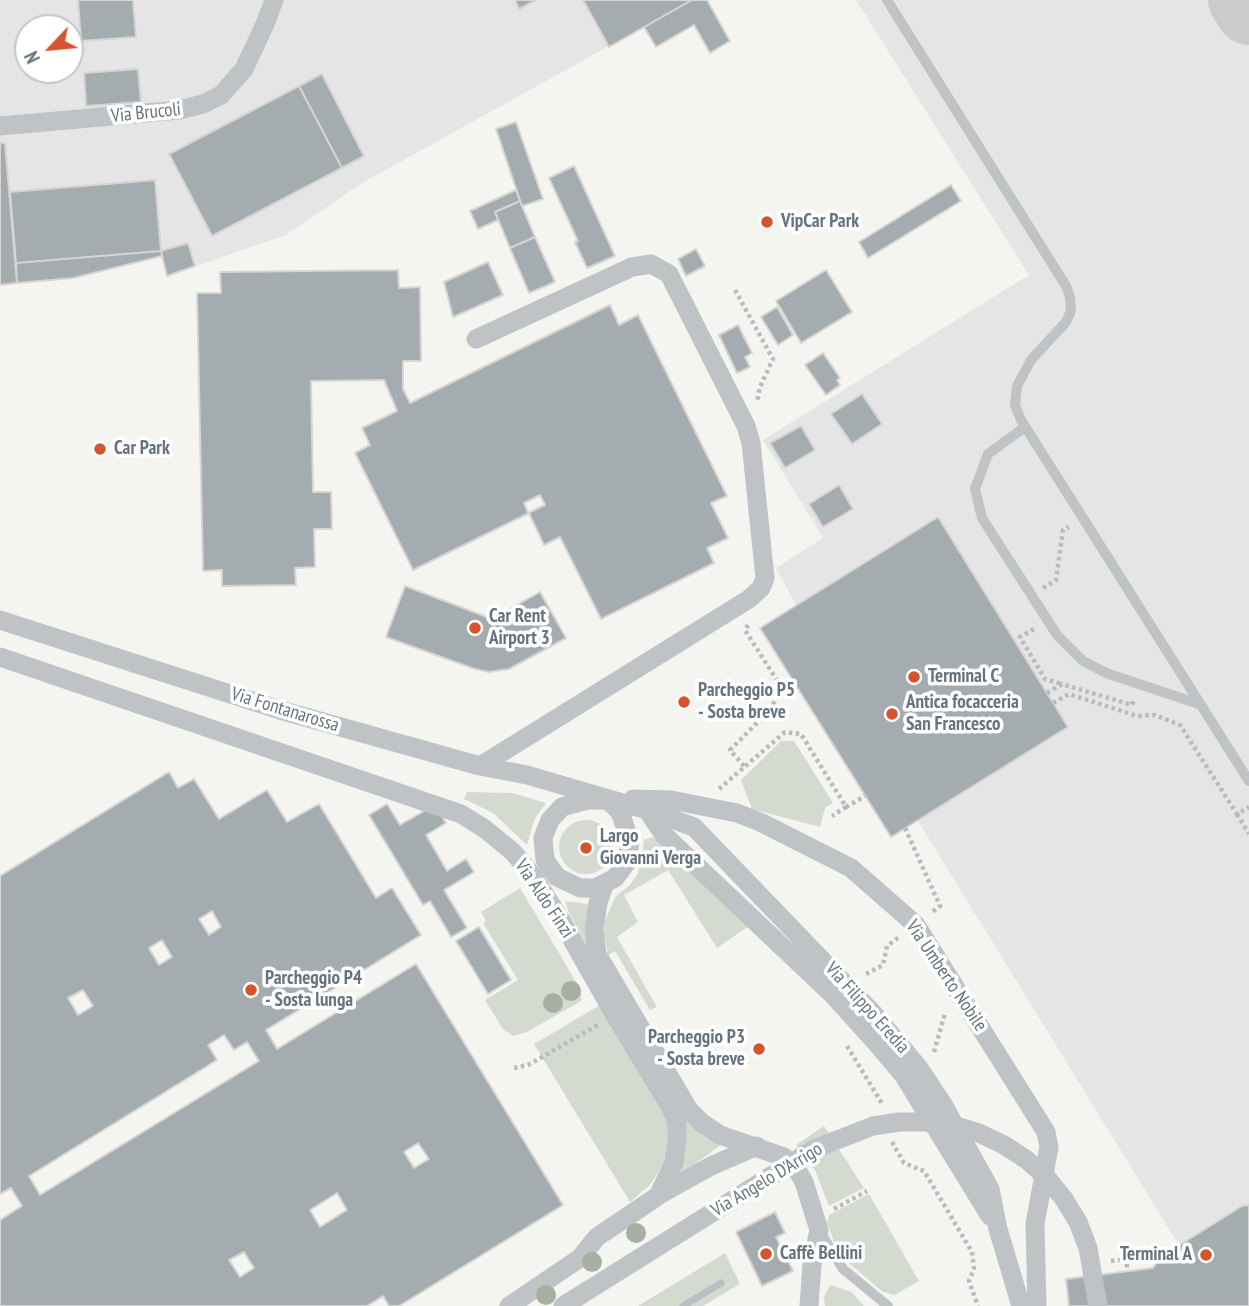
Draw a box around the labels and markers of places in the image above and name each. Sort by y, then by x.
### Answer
place label: VipCar Park [781,211,859,233]
marker: VipCar Park [759,214,775,230]
place label: Car Park [114,438,170,460]
marker: Car Park [92,441,108,457]
place label: Car Rent Airport 3 [489,606,550,650]
marker: Car Rent Airport 3 [467,620,483,636]
place label: Terminal C [928,666,999,688]
marker: Terminal C [906,669,922,685]
place label: Parcheggio P5 - Sosta breve [698,680,795,724]
place label: Antica focacceria San Francesco [906,692,1019,736]
marker: Parcheggio P5 - Sosta breve [676,694,692,710]
marker: Antica focacceria San Francesco [884,706,900,722]
place label: Largo Giovanni Verga [600,826,701,870]
marker: Largo Giovanni Verga [578,840,594,856]
place label: Parcheggio P4 - Sosta lunga [265,968,362,1012]
marker: Parcheggio P4 - Sosta lunga [243,982,259,998]
place label: Parcheggio P3 - Sosta breve [648,1027,745,1071]
marker: Parcheggio P3 - Sosta breve [751,1041,767,1057]
place label: Caffè Bellini [780,1243,862,1265]
place label: Terminal A [1120,1244,1192,1266]
marker: Caffè Bellini [758,1246,774,1262]
marker: Terminal A [1198,1247,1214,1263]

